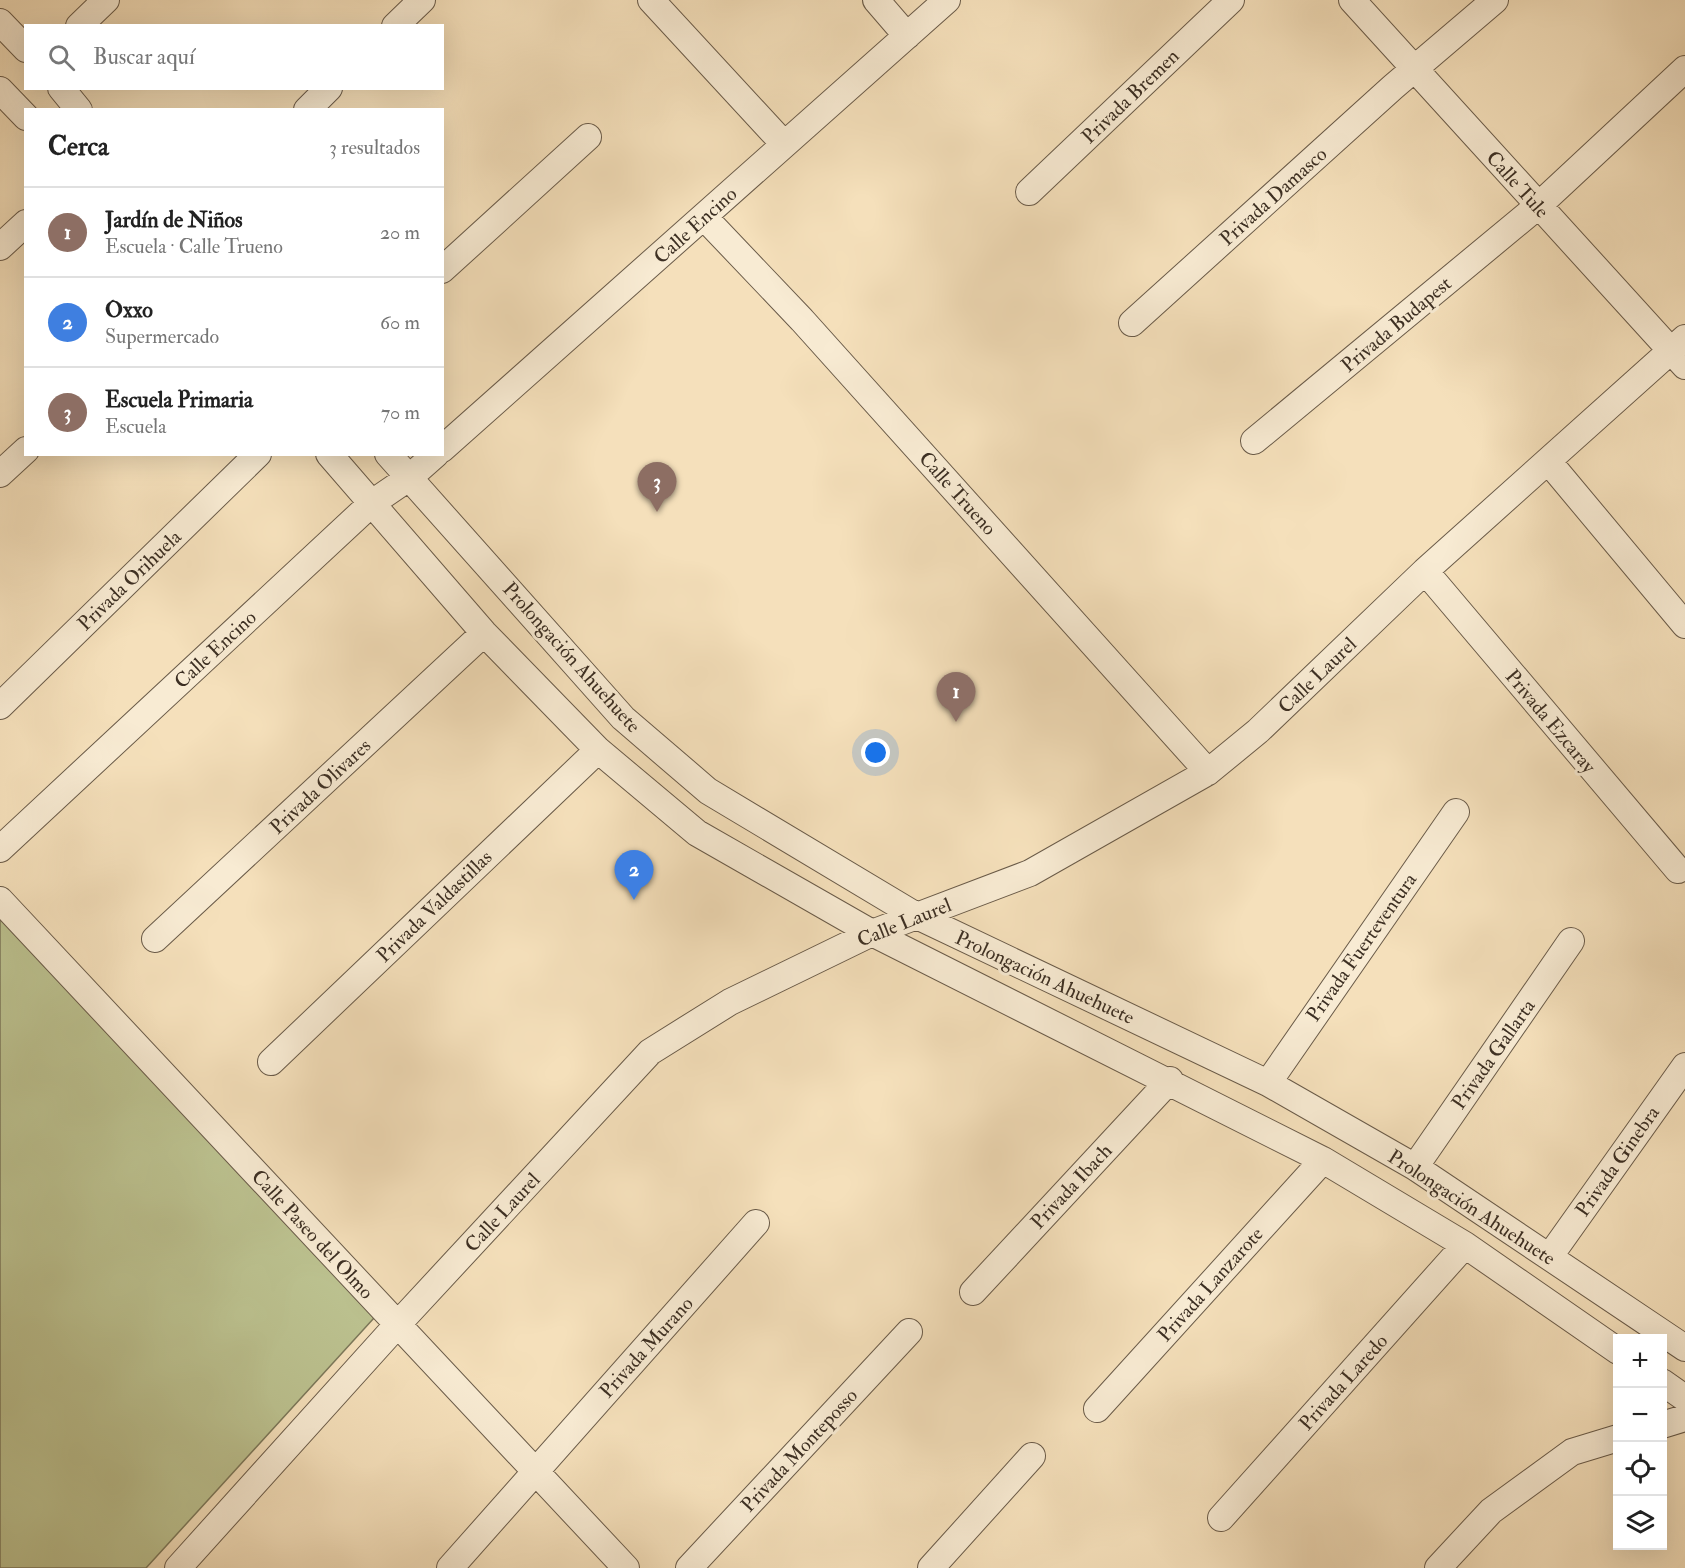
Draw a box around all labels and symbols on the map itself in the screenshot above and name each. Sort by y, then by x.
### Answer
street label: Privada Bremen [1076,44,1184,149]
street label: Privada Damasco [1214,142,1332,251]
street label: Calle Tule [1481,145,1554,223]
street label: Calle Encino [649,181,742,269]
street label: Privada Budapest [1336,271,1458,379]
street label: Calle Trueno [913,446,1002,540]
pin: 3 [638,462,676,512]
street label: Privada Orihuela [72,524,187,636]
street label: Prolongación Ahuehuete [497,577,646,738]
street label: Calle Encino [169,605,262,694]
street label: Calle Laurel [1273,632,1362,719]
street label: Privada Ezcaray [1500,664,1602,779]
pin: 1 [936,672,976,722]
street label: Privada Olivares [265,733,376,840]
your location [861,738,890,767]
street label: Privada Valdastillas [371,845,497,968]
pin: 2 [614,850,654,900]
street label: Privada Fuerteventura [1301,867,1423,1026]
street label: Calle Laurel [853,892,955,953]
street label: Prolongación Ahuehuete [951,925,1138,1030]
street label: Privada Gallarta [1446,994,1541,1114]
street label: Privada Ginebra [1570,1100,1665,1221]
street label: Privada Ibach [1025,1138,1118,1234]
street label: Prolongación Ahuehuete [1383,1144,1560,1271]
street label: Calle Paseo del Olmo [246,1164,379,1304]
street label: Calle Laurel [459,1167,545,1257]
street label: Privada Lanzarote [1152,1222,1269,1347]
street label: Privada Murano [594,1291,699,1403]
street label: Privada Laredo [1294,1329,1393,1436]
street label: Privada Monteposso [736,1383,864,1518]

